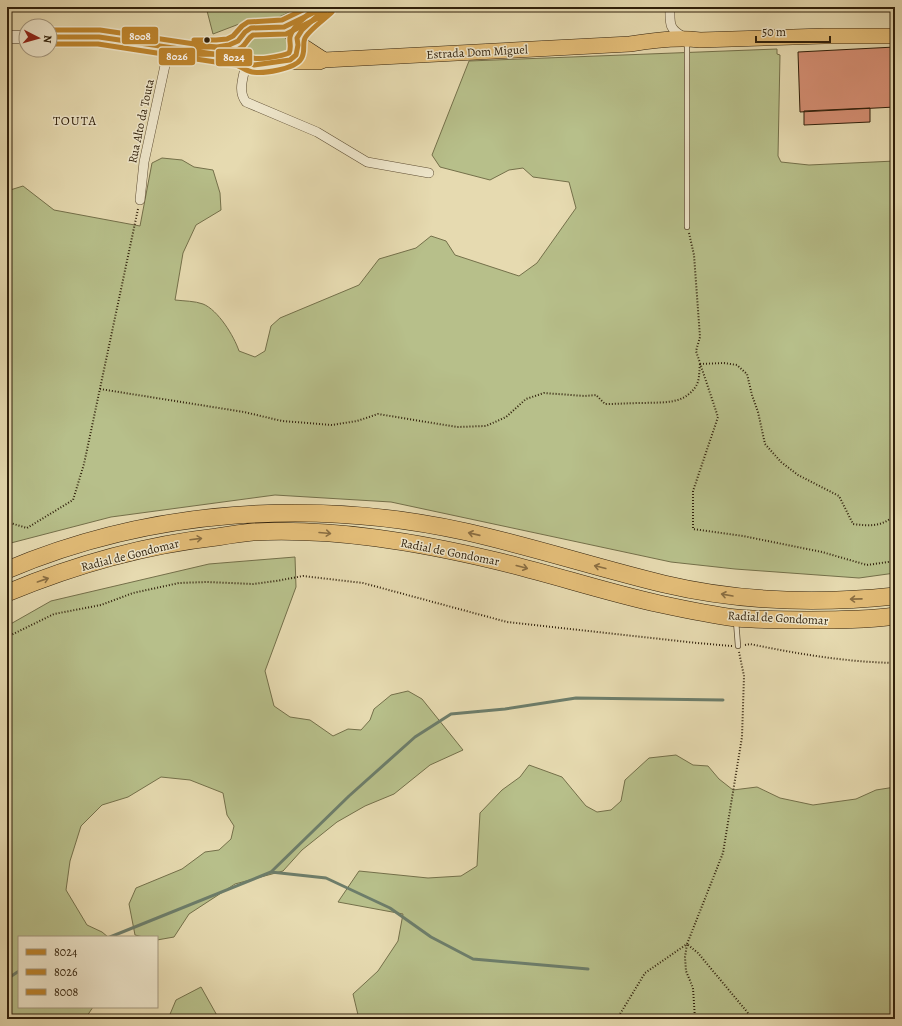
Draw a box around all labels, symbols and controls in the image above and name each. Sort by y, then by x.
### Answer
north arrow [18,18,58,58]
scale bar [756,18,830,44]
text: 50 m [762,24,786,40]
line badge: 8008 [121,26,159,45]
text: 8008 [129,29,151,44]
text: N [40,34,55,44]
unlabelled marker [202,35,212,45]
street label: Estrada Dom Miguel [426,41,528,63]
line badge: 8026 [158,47,196,66]
line badge: 8024 [215,48,253,67]
text: 8026 [166,49,188,64]
text: 8024 [223,50,245,65]
street label: Rua Alto da Touta [124,77,158,165]
district label: TOUTA [53,112,97,129]
one-way arrow [468,529,481,537]
one-way arrow [318,530,331,537]
street label: Radial de Gondomar [79,535,181,575]
one-way arrow [189,535,202,543]
street label: Radial de Gondomar [399,535,501,570]
one-way arrow [593,563,606,571]
one-way arrow [515,564,528,572]
one-way arrow [37,575,49,583]
one-way arrow [720,591,733,599]
one-way arrow [850,595,863,603]
street label: Radial de Gondomar [727,607,829,629]
legend [18,936,158,1008]
text: 8024 [54,944,78,960]
text: 8026 [54,964,78,980]
text: 8008 [54,984,79,1000]

